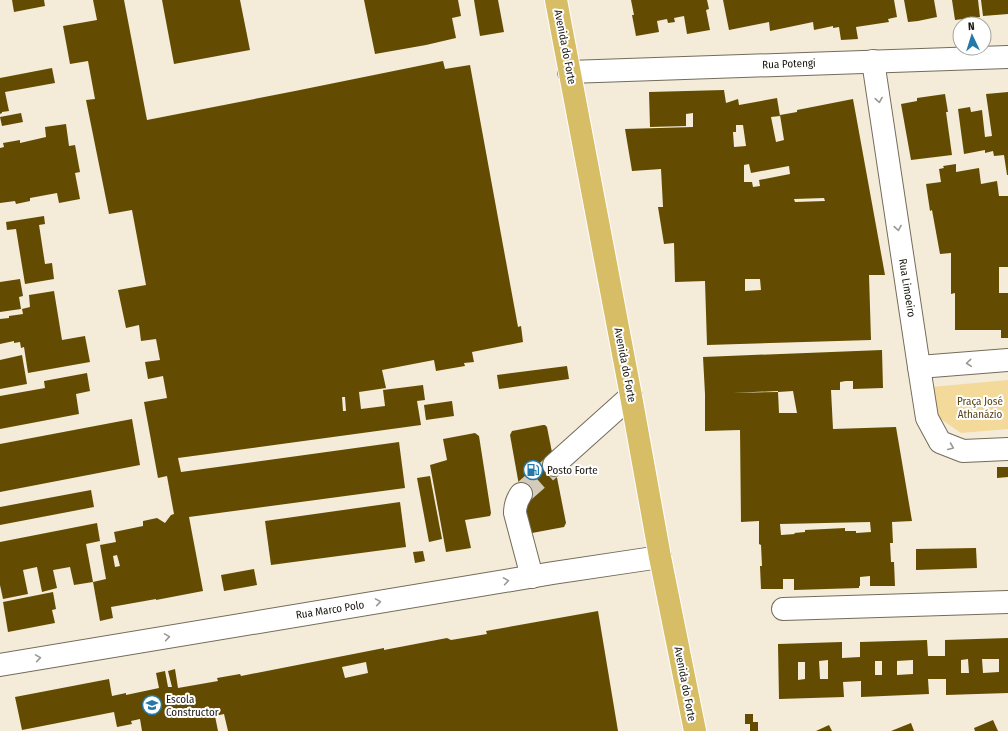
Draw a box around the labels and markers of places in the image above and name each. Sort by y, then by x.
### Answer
fuel station icon: Posto Forte [522,459,544,481]
place label: Posto Forte [547,464,598,477]
place label: Escola Constructor [166,693,219,719]
school or university icon: Escola Constructor [141,694,163,716]

